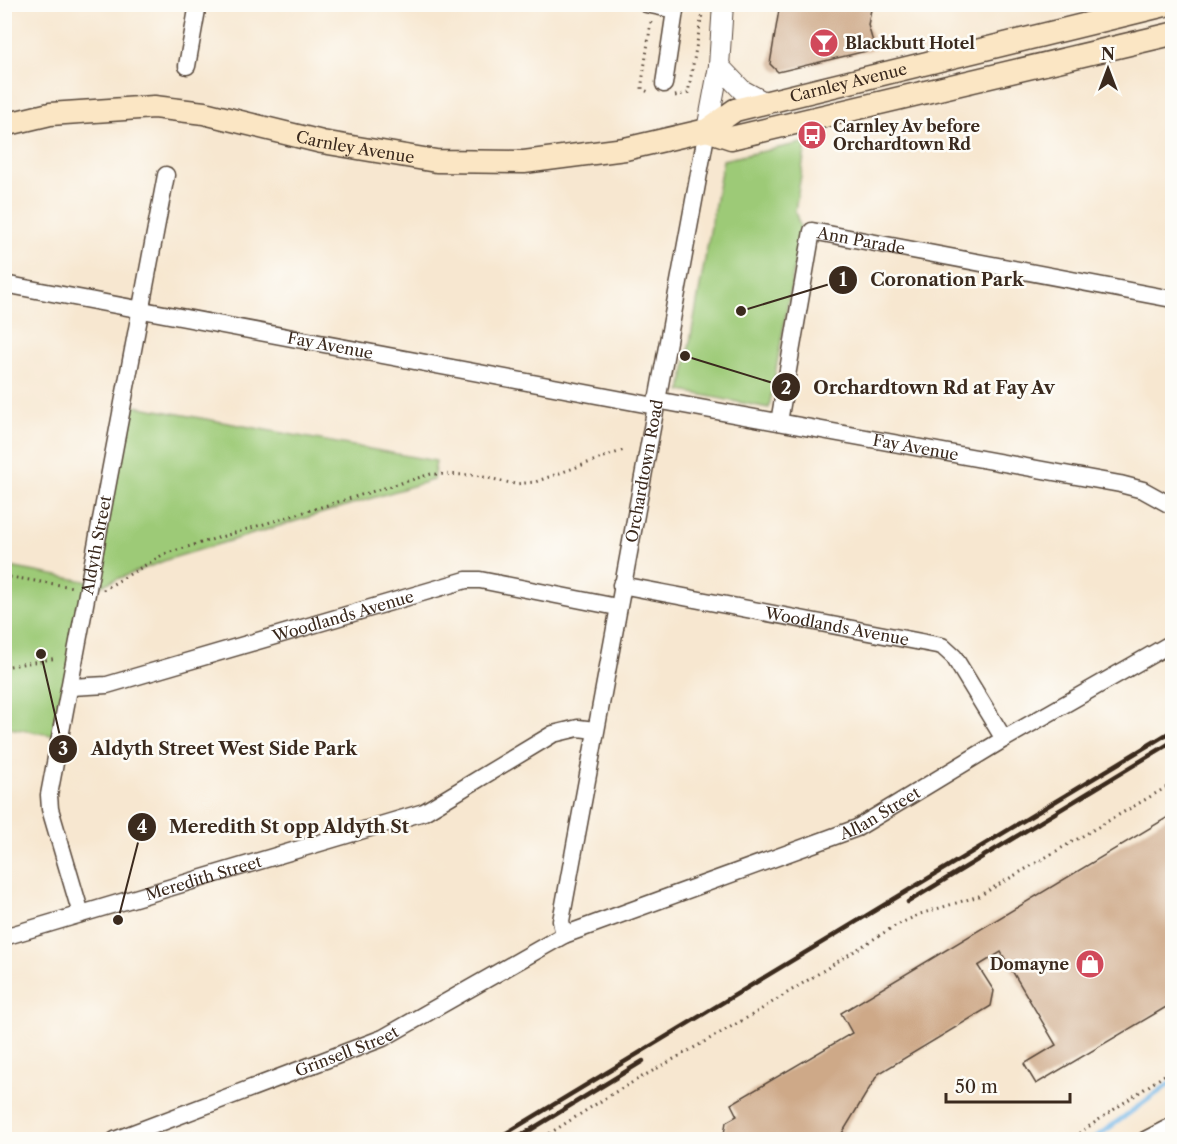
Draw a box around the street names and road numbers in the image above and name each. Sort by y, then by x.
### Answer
street label: Carnley Avenue [788,58,909,106]
street label: Carnley Avenue [294,126,416,167]
street label: Ann Parade [815,222,907,258]
street label: Fay Avenue [286,327,375,363]
street label: Orchardtown Road [621,397,667,544]
street label: Fay Avenue [871,429,960,465]
street label: Aldyth Street [77,493,115,597]
street label: Woodlands Avenue [269,586,416,646]
street label: Woodlands Avenue [763,602,911,650]
street label: Allan Street [836,782,924,844]
street label: Meredith Street [143,851,264,904]
street label: Grinsell Street [292,1021,402,1081]

